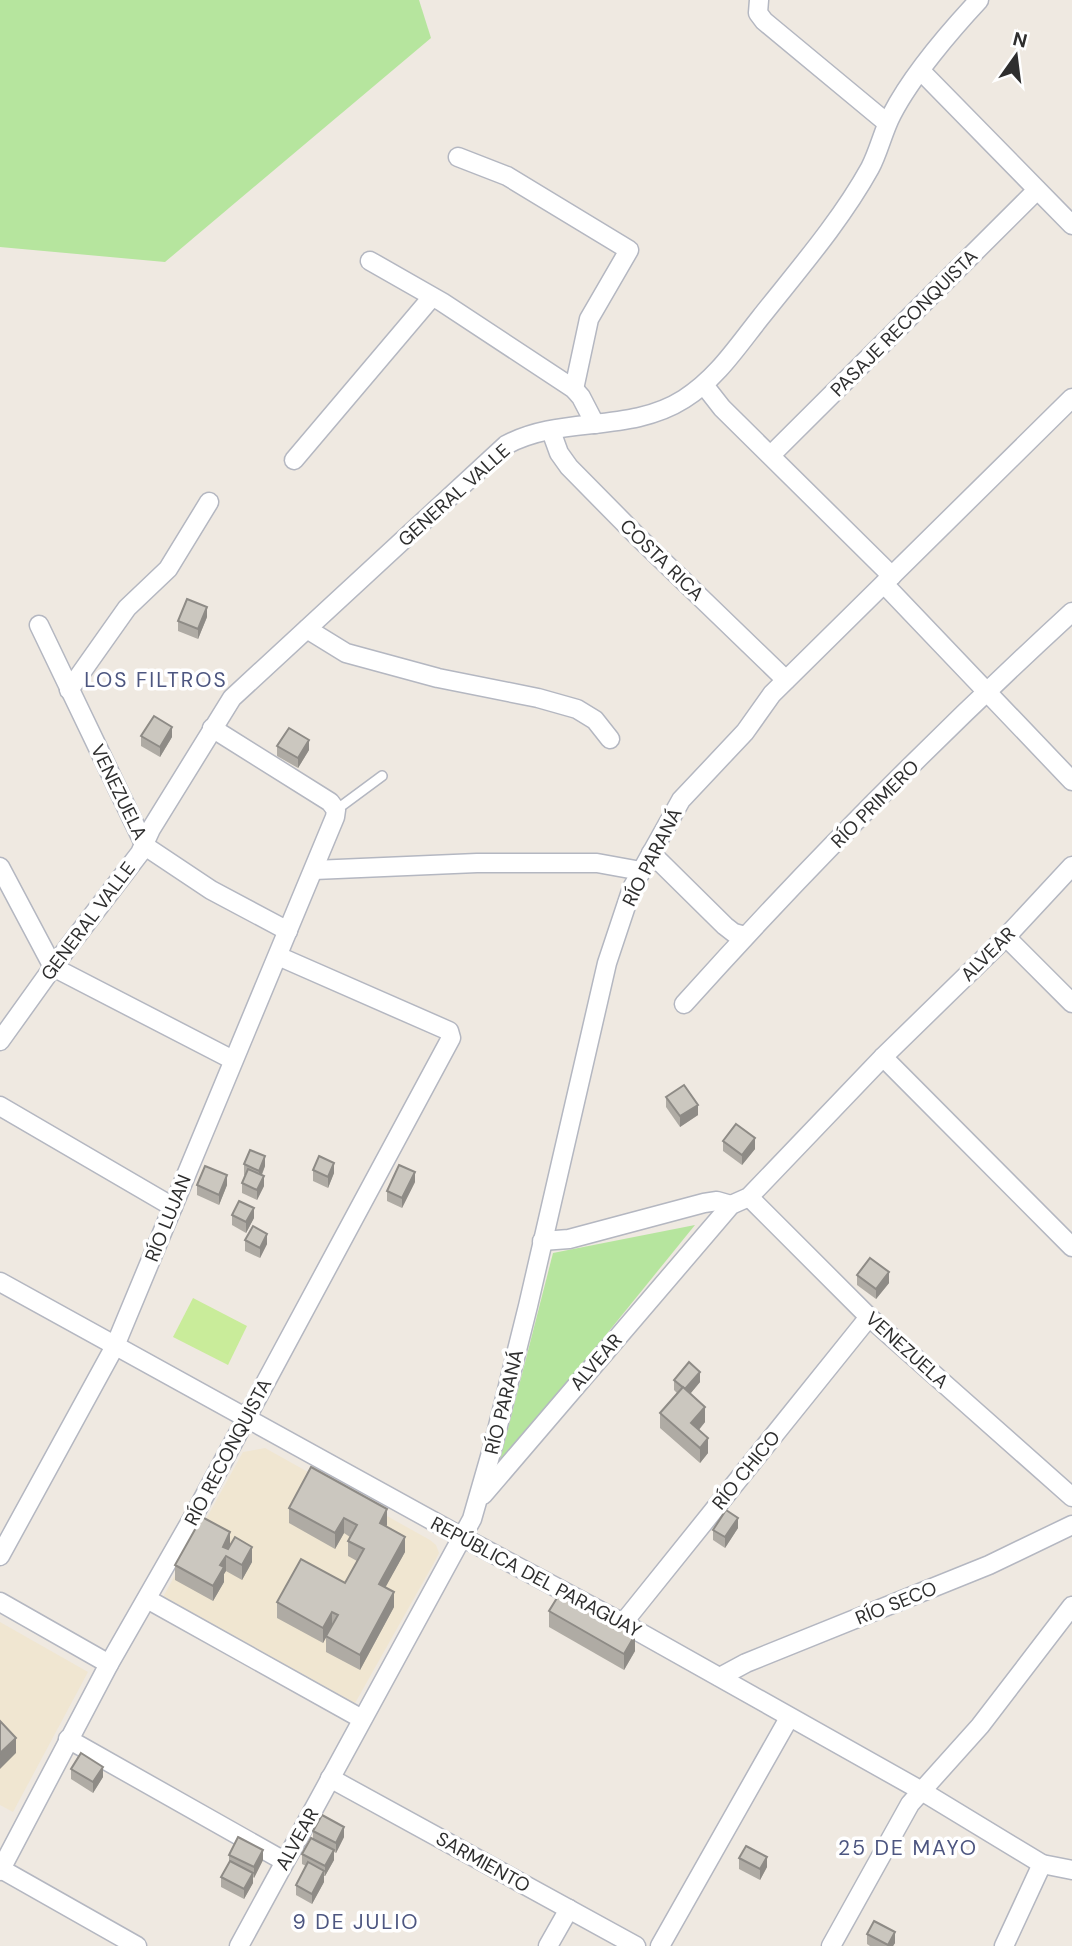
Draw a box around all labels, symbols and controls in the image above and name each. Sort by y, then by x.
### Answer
north arrow [981,21,1051,91]
text: N [1010,26,1030,54]
street label: PASAJE RECONQUISTA [825,244,983,402]
street label: GENERAL VALLE [393,438,515,552]
street label: COSTA RICA [615,514,710,607]
district label: LOS FILTROS [84,666,228,694]
street label: VENEZUELA [85,740,153,844]
street label: RÍO PRIMERO [826,755,924,853]
street label: RÍO PARANÁ [617,803,688,910]
street label: GENERAL VALLE [35,857,141,985]
street label: ALVEAR [955,921,1021,987]
street label: RÍO LUJAN [139,1171,197,1265]
street label: VENEZUELA [860,1306,954,1394]
street label: ALVEAR [564,1328,628,1396]
street label: RÍO PARANÁ [479,1347,529,1457]
street label: RÍO RECONQUISTA [179,1374,277,1530]
street label: RÍO CHICO [706,1425,786,1515]
street label: REPÚBLICA DEL PARAGUAY [426,1511,646,1643]
street label: RÍO SECO [852,1575,940,1631]
street label: ALVEAR [270,1803,324,1875]
street label: SARMIENTO [432,1826,534,1898]
district label: 25 DE MAYO [838,1834,978,1862]
district label: 9 DE JULIO [292,1908,420,1936]

